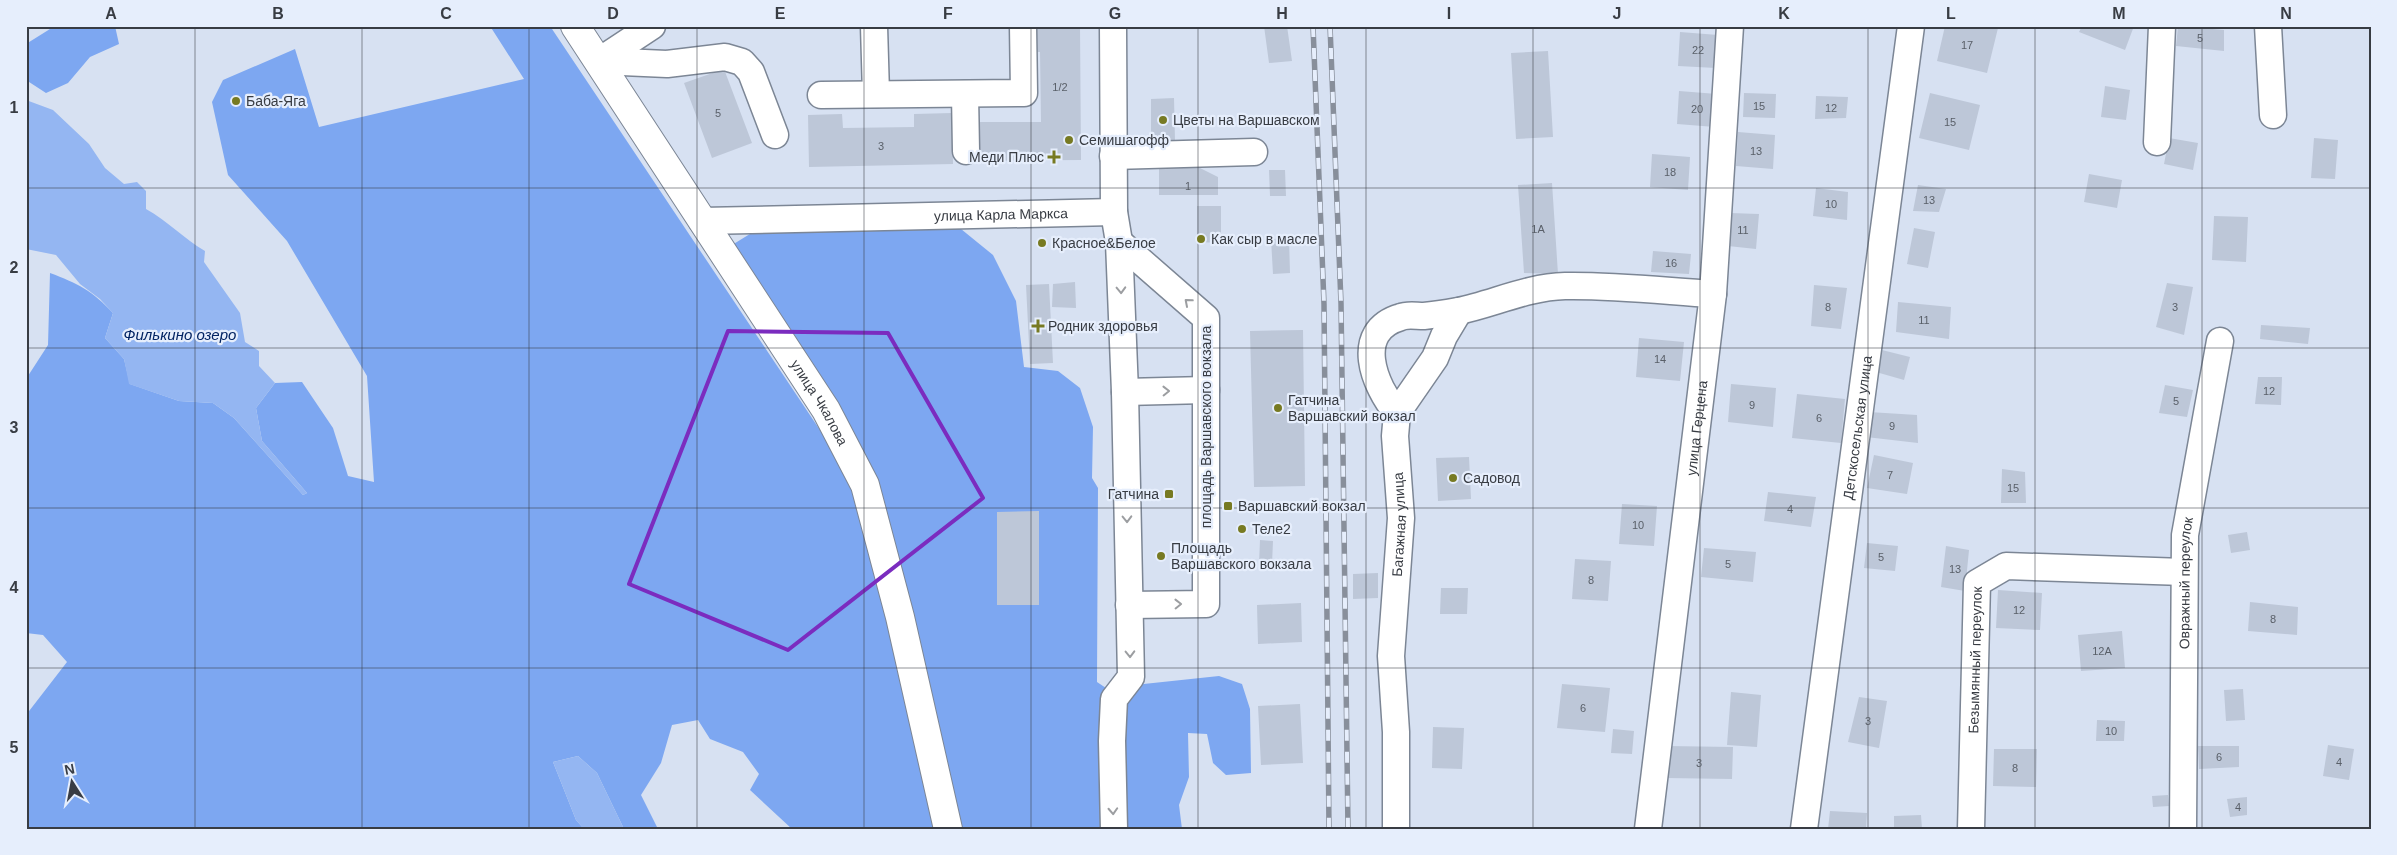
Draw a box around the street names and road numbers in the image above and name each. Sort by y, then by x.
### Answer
street label: улица Карла Маркса [934,205,1068,224]
street label: площадь Варшавского вокзала [1198,325,1214,528]
street label: Детскосельская улица [1840,354,1875,501]
street label: улица Чкалова [787,357,851,448]
street label: улица Герцена [1683,379,1710,477]
street label: Багажная улица [1389,472,1409,577]
street label: Овражный переулок [2176,515,2196,649]
street label: Безымянный переулок [1965,585,1985,734]

